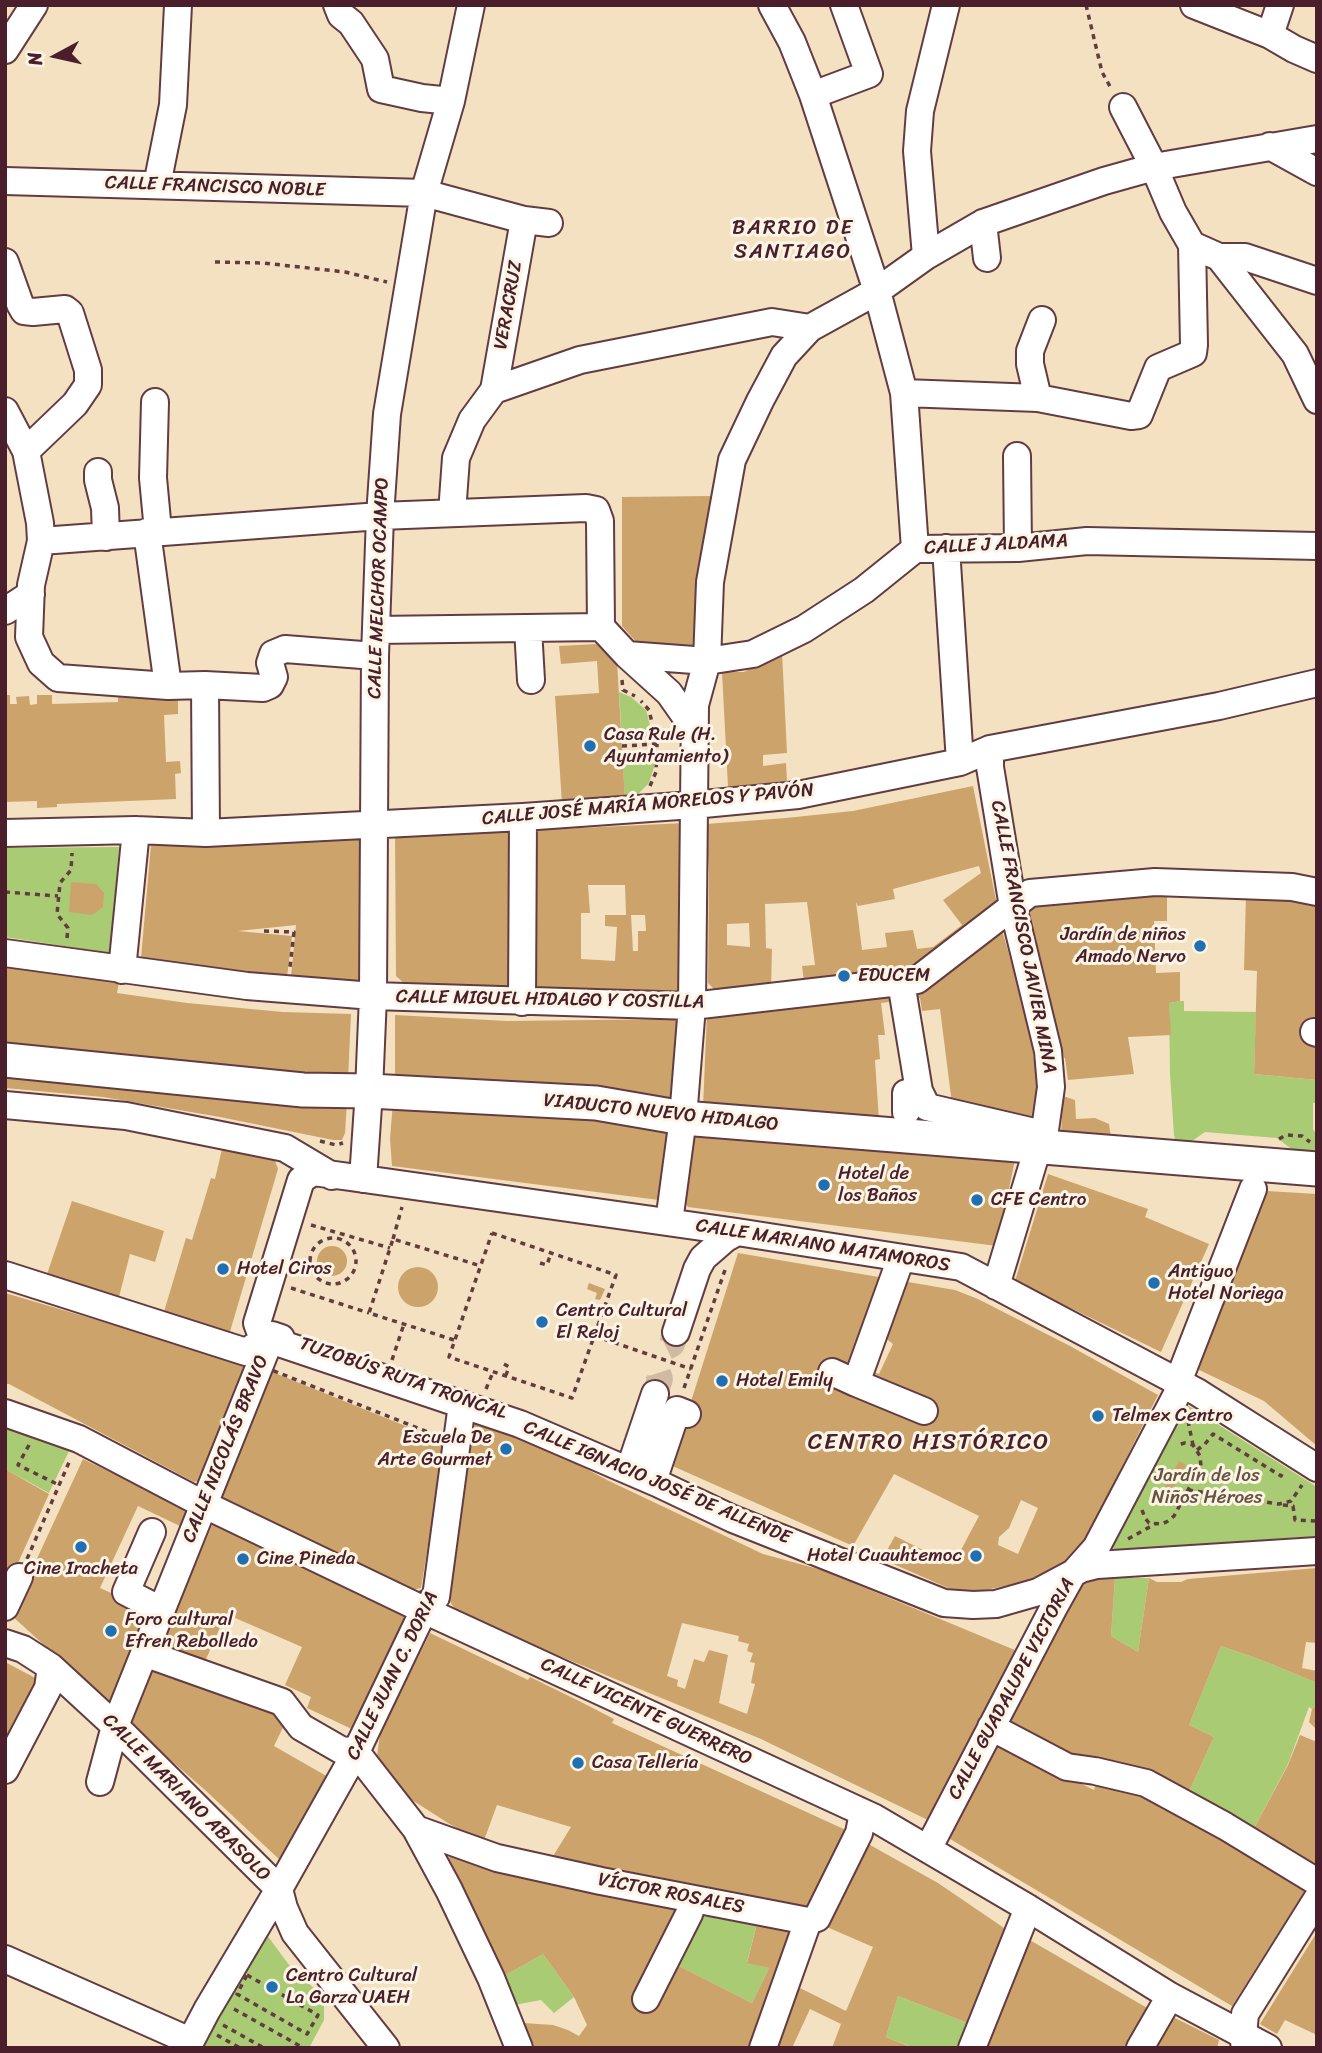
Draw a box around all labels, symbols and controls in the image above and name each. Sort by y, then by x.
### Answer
north arrow [21,21,91,91]
text: N [17,50,52,68]
street label: CALLE FRANCISCO NOBLE [105,172,325,202]
district label: BARRIO DE SANTIAGO [734,216,852,266]
street label: VERACRUZ [490,259,528,351]
street label: CALLE MELCHOR OCAMPO [364,477,394,699]
street label: CALLE J ALDAMA [924,530,1068,560]
place label: Casa Rule (H. Ayuntamiento) [604,724,728,768]
marker: Casa Rule (H. Ayuntamiento) [582,738,598,754]
street label: CALLE JOSÉ MARÍA MORELOS Y PAVÓN [481,779,815,831]
street label: CALLE FRANCISCO JAVIER MINA [985,799,1061,1075]
place label: Jardín de niños Amado Nervo [1060,924,1186,968]
marker: Jardín de niños Amado Nervo [1192,938,1208,954]
place label: EDUCEM [858,965,930,987]
marker: EDUCEM [836,968,852,984]
street label: CALLE MIGUEL HIDALGO Y COSTILLA [396,986,704,1014]
street label: VIADUCTO NUEVO HIDALGO [542,1089,780,1137]
place label: Hotel de los Baños [838,1163,917,1207]
marker: Hotel de los Baños [816,1177,832,1193]
place label: CFE Centro [991,1189,1086,1211]
marker: CFE Centro [969,1192,985,1208]
street label: CALLE MARIANO MATAMOROS [694,1215,952,1277]
place label: Hotel Ciros [237,1258,332,1280]
marker: Hotel Ciros [215,1261,231,1277]
place label: Antiguo Hotel Noriega [1168,1261,1284,1305]
marker: Antiguo Hotel Noriega [1146,1275,1162,1291]
place label: Centro Cultural El Reloj [556,1300,687,1344]
marker: Centro Cultural El Reloj [534,1314,550,1330]
street label: TUZOBÚS RUTA TRONCAL [296,1333,510,1425]
street label: CALLE NICOLÁS BRAVO [178,1352,274,1546]
place label: Hotel Emily [736,1370,833,1392]
marker: Hotel Emily [714,1373,730,1389]
place label: Telmex Centro [1112,1405,1233,1427]
marker: Telmex Centro [1090,1408,1106,1424]
street label: CALLE IGNACIO JOSÉ DE ALLENDE [520,1416,794,1550]
place label: Escuela De Arte Gourmet [378,1427,492,1471]
district label: CENTRO HISTÓRICO [812,1429,1046,1457]
marker: Escuela De Arte Gourmet [498,1441,514,1457]
park label: Jardín de los Niños Héroes [1151,1465,1263,1509]
marker: Cine Iracheta [73,1539,89,1555]
place label: Hotel Cuauhtemoc [807,1545,962,1567]
place label: Cine Pineda [257,1548,355,1570]
marker: Hotel Cuauhtemoc [968,1548,984,1564]
marker: Cine Pineda [235,1551,251,1567]
place label: Cine Iracheta [24,1558,138,1580]
street label: CALLE GUADALUPE VICTORIA [944,1574,1080,1804]
street label: CALLE JUAN C. DORIA [342,1588,444,1764]
place label: Foro cultural Efren Rebolledo [125,1609,258,1653]
marker: Foro cultural Efren Rebolledo [103,1623,119,1639]
street label: CALLE VICENTE GUERRERO [537,1653,755,1771]
street label: CALLE MARIANO ABASOLO [97,1709,275,1887]
place label: Casa Tellería [592,1752,698,1774]
marker: Casa Tellería [570,1755,586,1771]
street label: VÍCTOR ROSALES [596,1869,746,1919]
place label: Centro Cultural La Garza UAEH [286,1965,417,2009]
marker: Centro Cultural La Garza UAEH [264,1979,280,1995]

